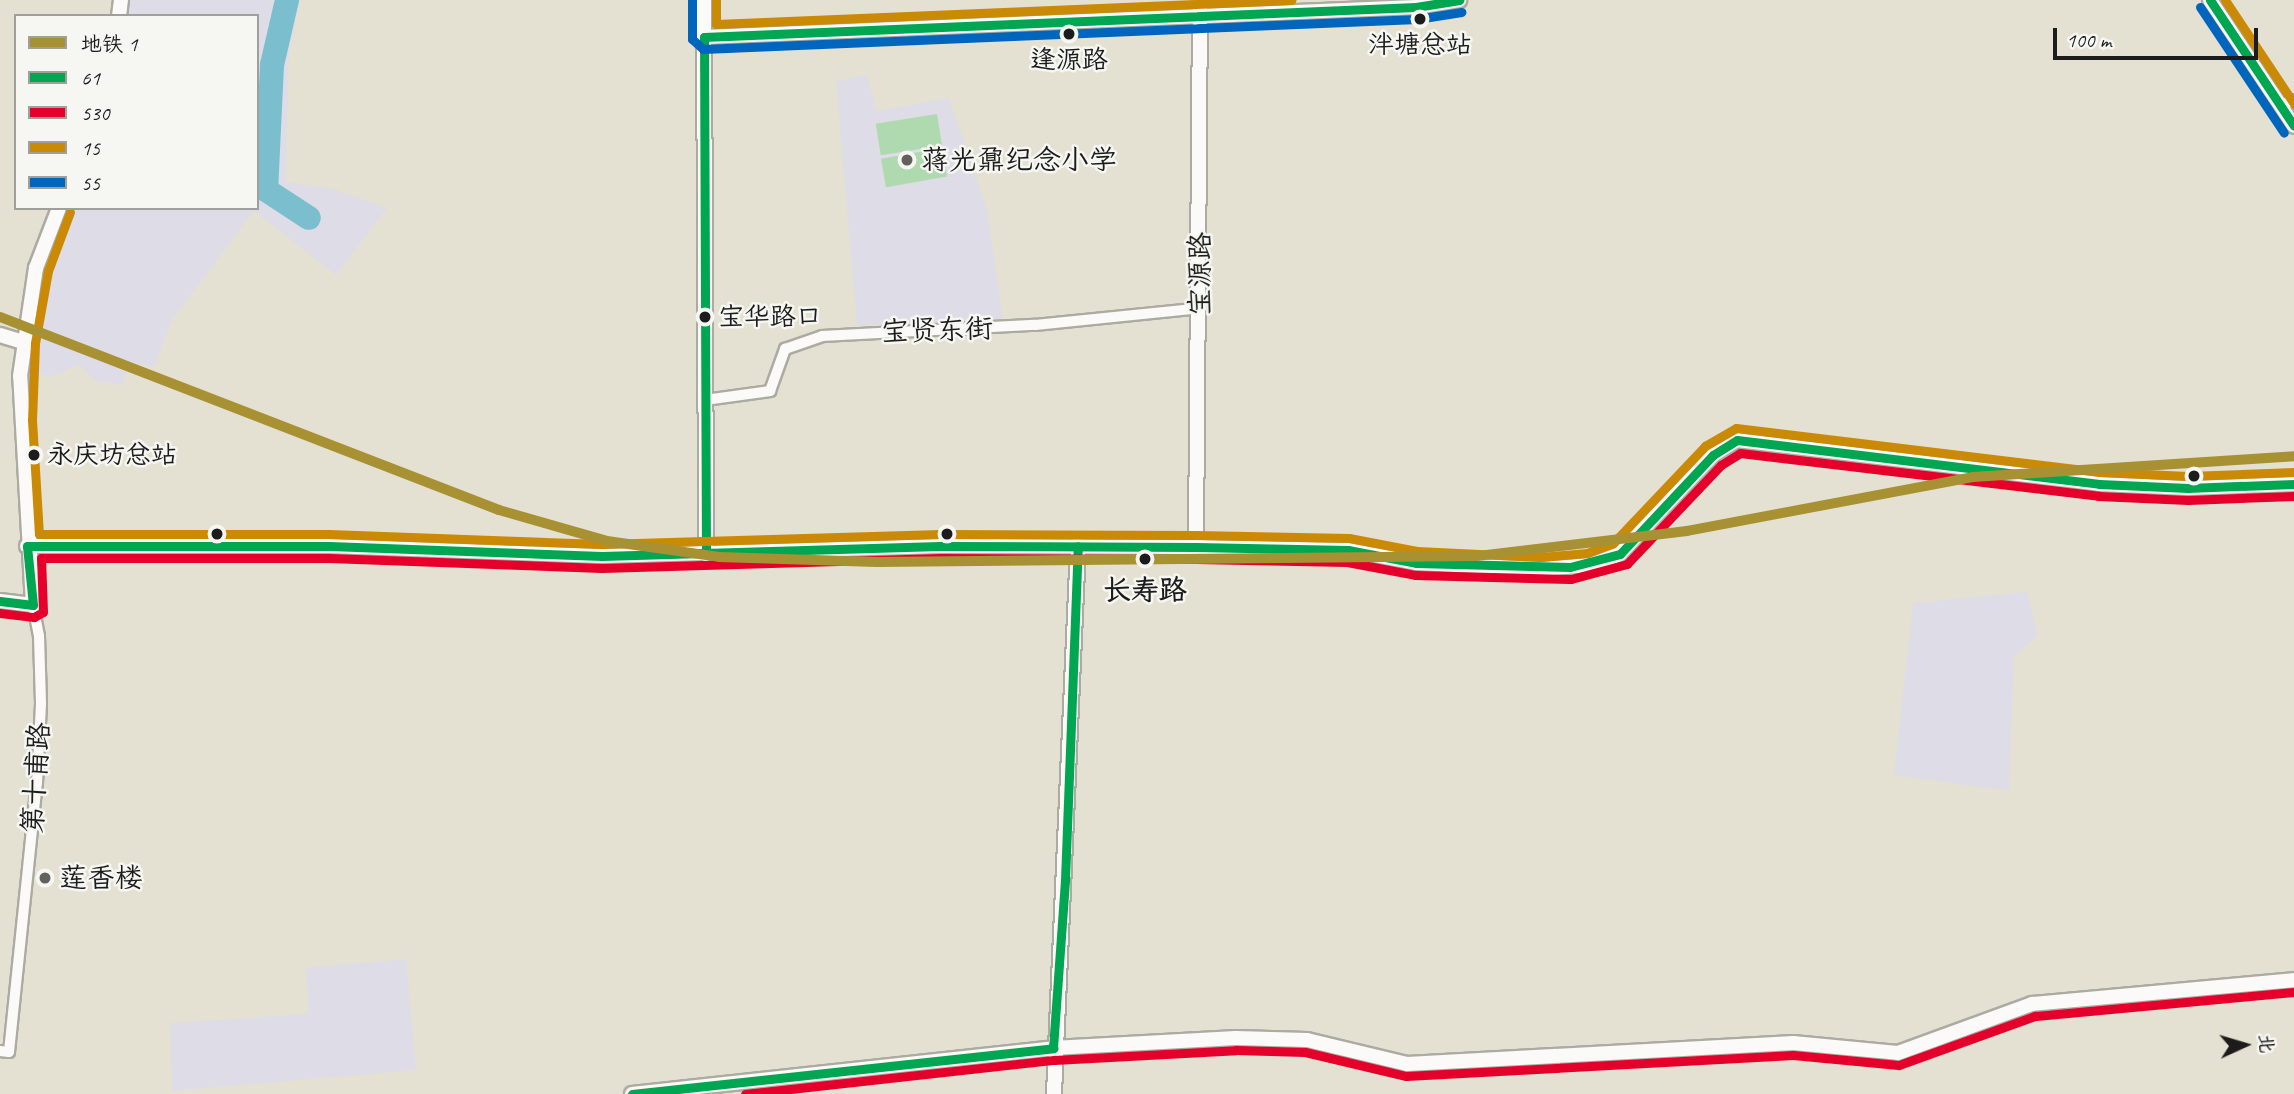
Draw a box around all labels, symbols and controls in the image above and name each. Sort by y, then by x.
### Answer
marker: 泮塘总站 [1413,12,1427,26]
legend [14,14,259,210]
scale bar [2056,14,2261,58]
marker: 逢源路 [1062,27,1076,41]
text: 100 m [2066,27,2111,53]
place label: 泮塘总站 [1368,29,1472,61]
text: 地铁 1 [81,31,138,57]
place label: 逢源路 [1030,44,1108,76]
text: 61 [81,65,100,91]
text: 530 [81,100,109,126]
text: 15 [81,135,100,161]
place label: 蒋光鼐纪念小学 [921,143,1117,177]
marker: 蒋光鼐纪念小学 [899,152,915,168]
text: 55 [81,170,100,196]
street label: 宝源路 [1183,232,1217,316]
place label: 宝华路口 [718,301,822,333]
marker: 宝华路口 [698,310,712,324]
street label: 宝贤东街 [880,311,994,349]
place label: 永庆坊总站 [47,439,177,471]
marker: 永庆坊总站 [27,448,41,462]
unlabelled marker [2187,469,2201,483]
unlabelled marker [210,527,224,541]
unlabelled marker [940,527,954,541]
marker: 长寿路 [1134,548,1156,570]
place label: 长寿路 [1103,573,1187,607]
street label: 第十甫路 [15,721,57,835]
place label: 莲香楼 [59,861,143,895]
marker: 莲香楼 [37,870,53,886]
north arrow [2210,1010,2280,1080]
text: 北 [2253,1033,2279,1054]

